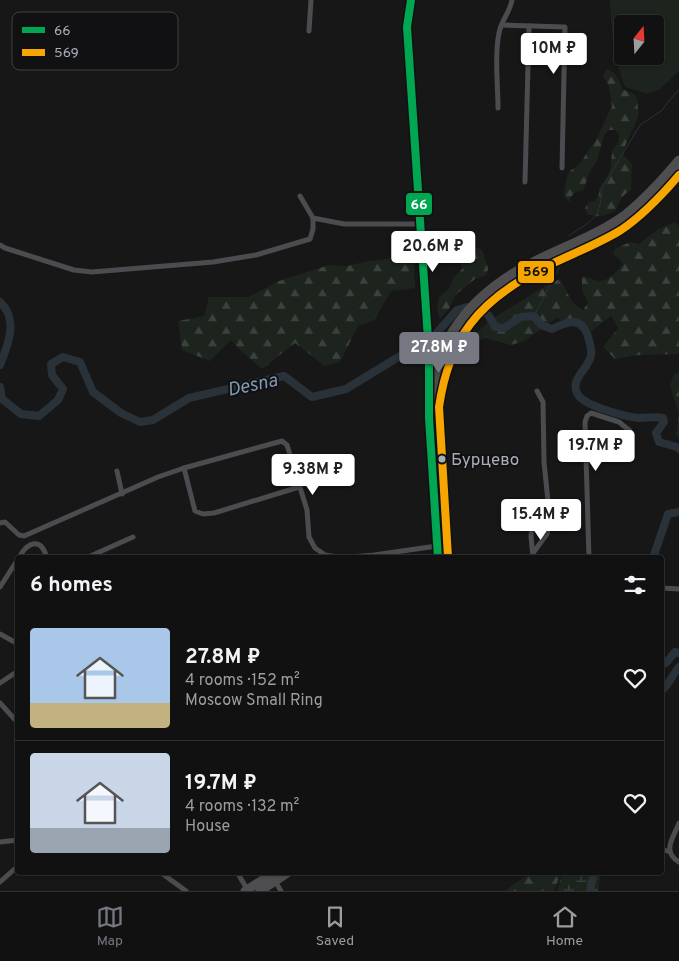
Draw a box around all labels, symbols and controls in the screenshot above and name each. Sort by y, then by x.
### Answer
legend [12,12,178,70]
north arrow [614,15,664,65]
map controls [614,15,664,65]
text: 66 [54,23,71,40]
pin: 10M ₽ [519,32,589,75]
text: 10M ₽ [532,39,576,59]
text: 569 [54,45,79,62]
line badge: 66 [405,192,433,216]
text: 66 [410,197,428,214]
pin: 20.6M ₽ [387,230,479,273]
text: 20.6M ₽ [402,237,464,257]
line badge: 569 [517,260,555,284]
text: 569 [523,264,549,281]
pin: 27.8M ₽ [393,332,485,374]
text: 27.8M ₽ [410,338,468,358]
water label: Desna [225,369,280,403]
pin: 19.7M ₽ [550,430,642,472]
text: 19.7M ₽ [569,436,623,456]
place label: Бурцево [451,450,519,472]
pin: 9.38M ₽ [267,454,359,496]
marker: Бурцево [437,454,447,464]
text: 9.38M ₽ [283,460,343,480]
pin: 15.4M ₽ [495,498,587,541]
text: 15.4M ₽ [512,505,570,525]
icon: filters [621,571,649,599]
text: 6 homes [30,572,113,599]
text: 27.8M ₽ [185,644,261,671]
icon: home [70,648,130,708]
icon: heart [621,664,649,692]
text: 4 rooms · 152 m² [185,671,300,691]
text: Moscow Small Ring [185,691,323,711]
text: 19.7M ₽ [185,770,257,797]
icon: home [70,773,130,833]
icon: heart [621,789,649,817]
text: 4 rooms · 132 m² [185,797,299,817]
text: House [185,817,230,837]
tab: Map [96,903,124,950]
tab: Saved [316,903,354,950]
tab: Home [546,903,583,950]

